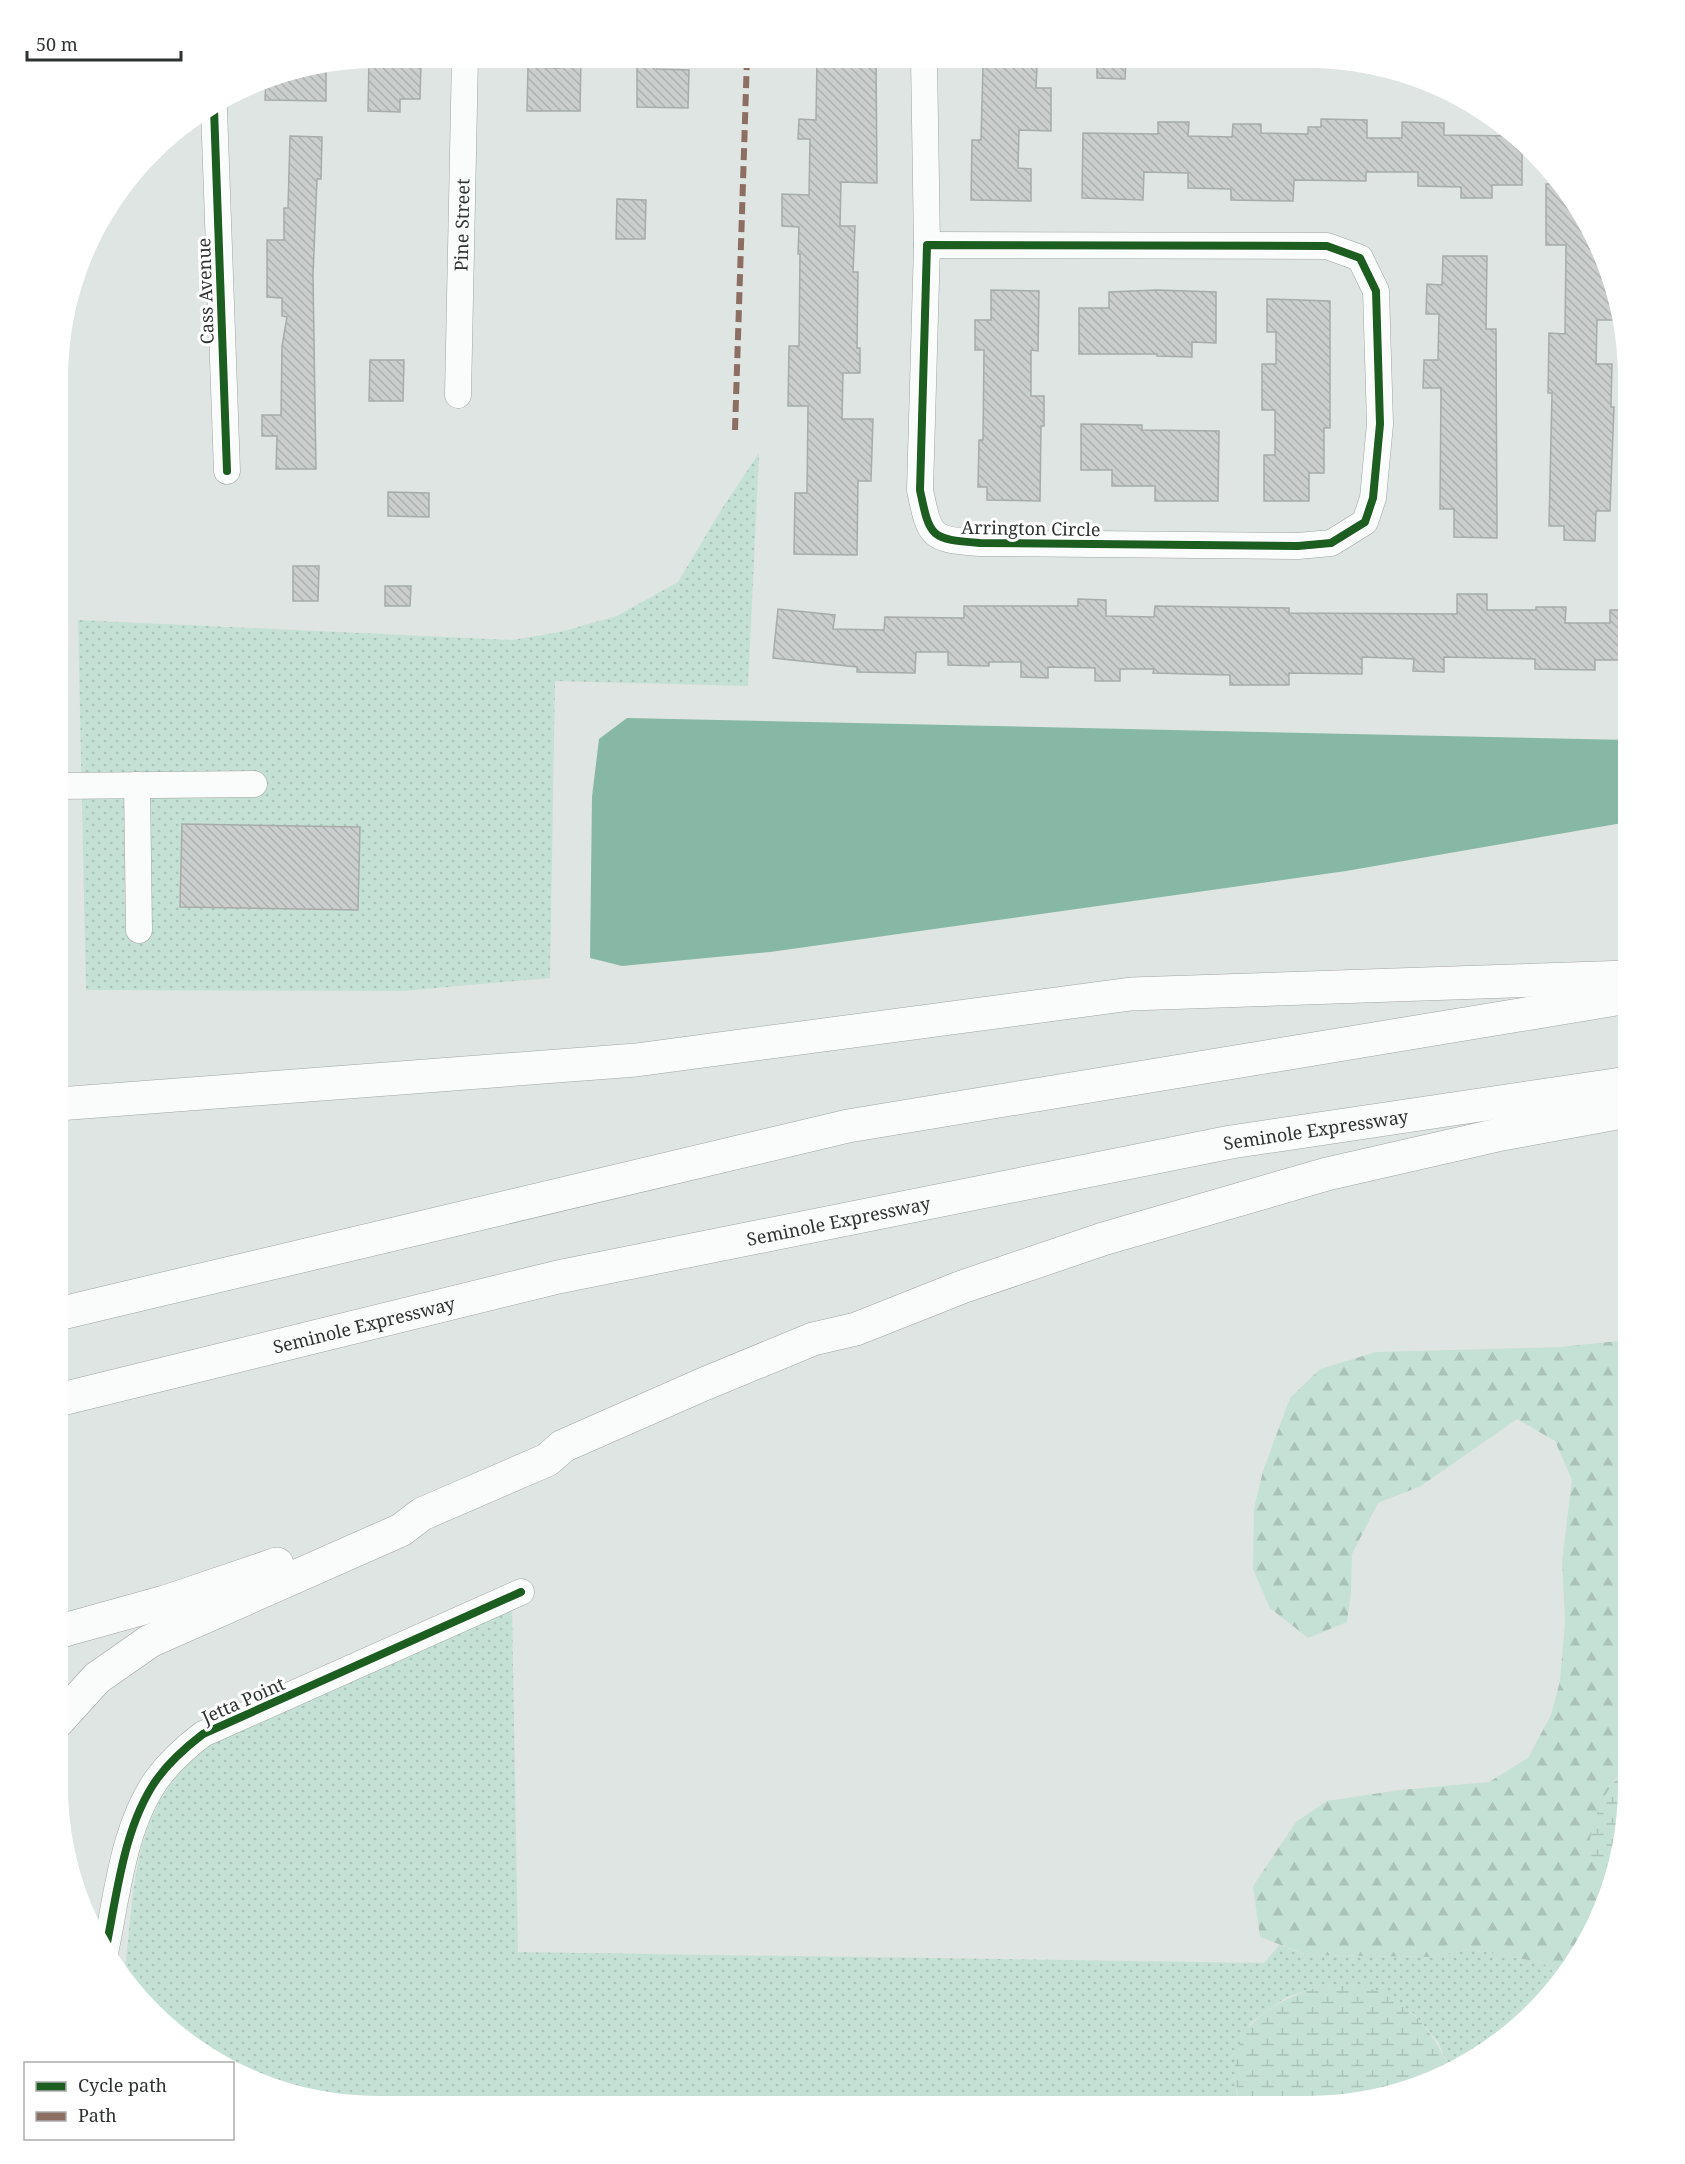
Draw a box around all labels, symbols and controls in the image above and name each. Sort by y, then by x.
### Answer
scale bar [27,24,182,62]
text: 50 m [36,32,78,56]
street label: Pine Street [449,178,474,272]
street label: Cass Avenue [191,237,219,345]
street label: Arrington Circle [961,515,1101,541]
street label: Seminole Expressway [1221,1104,1411,1155]
street label: Seminole Expressway [745,1190,933,1251]
street label: Seminole Expressway [270,1291,458,1359]
street label: Jetta Point [197,1671,288,1729]
legend [24,2062,234,2140]
text: Cycle path [78,2073,167,2097]
text: Path [78,2103,117,2127]

